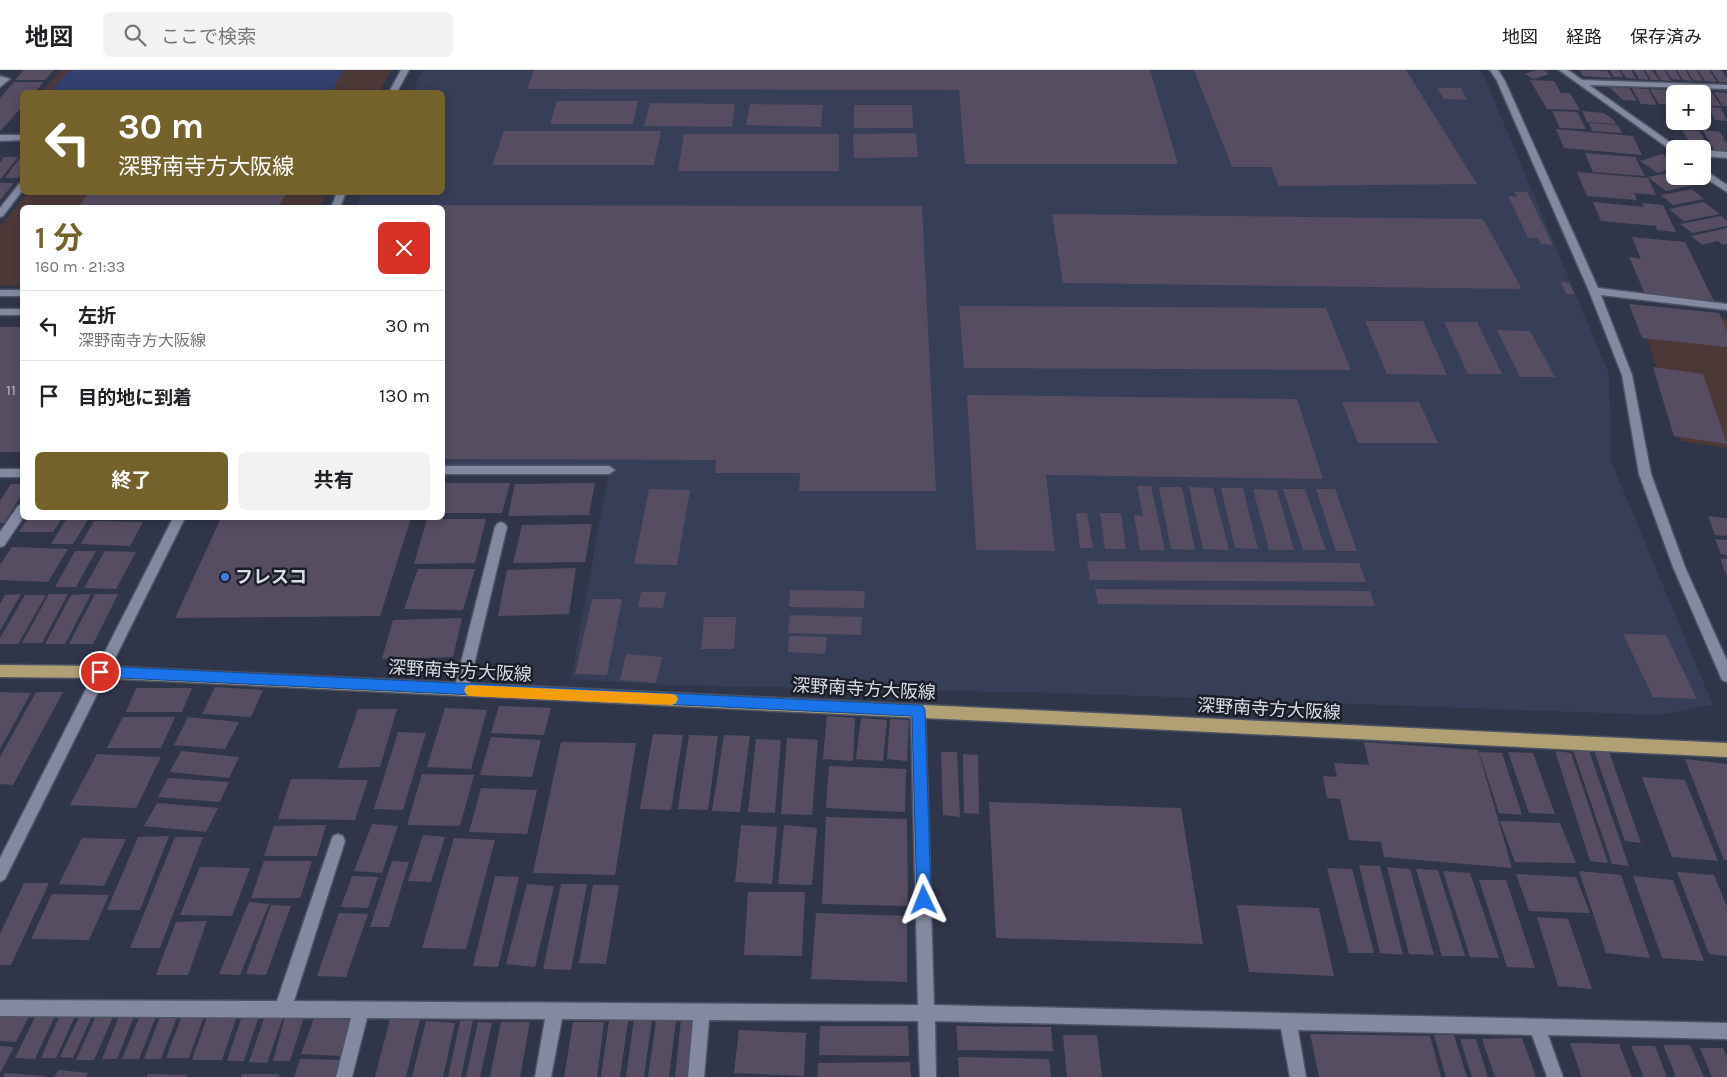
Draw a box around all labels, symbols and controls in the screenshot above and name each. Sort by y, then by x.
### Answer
search box [103,12,453,57]
icon: search [121,21,149,49]
text: 地図 [25,23,73,51]
text: ここで検索 [161,26,256,48]
text: 地図 [1502,26,1538,48]
text: 経路 [1566,26,1602,48]
text: 保存済み [1630,26,1702,48]
map controls [1666,85,1711,185]
button: + [1666,85,1711,130]
text: 30 m [118,106,204,147]
icon: left [35,110,100,175]
button: − [1666,140,1711,185]
text: 深野南寺方大阪線 [118,154,294,180]
text: 1 分 [35,220,83,256]
button: close [378,222,430,274]
text: 160 m · 21:33 [35,257,125,276]
text: 左折 [78,305,116,327]
icon: left [35,312,63,340]
text: 30 m [385,315,430,337]
text: 深野南寺方大阪線 [78,331,206,350]
house number: 11 [6,381,16,399]
icon: arrive [35,382,63,410]
text: 130 m [379,385,430,407]
text: 目的地に到着 [78,387,192,409]
button: 終了 [35,452,228,510]
button: 共有 [238,452,430,510]
place label: フレスコ [235,566,307,588]
marker: フレスコ [219,571,231,583]
pin [79,651,121,693]
street label: 深野南寺方大阪線 [388,656,532,686]
icon: arrive [86,658,114,686]
street label: 深野南寺方大阪線 [792,674,936,704]
street label: 深野南寺方大阪線 [1197,694,1341,724]
position arrow [897,873,949,925]

